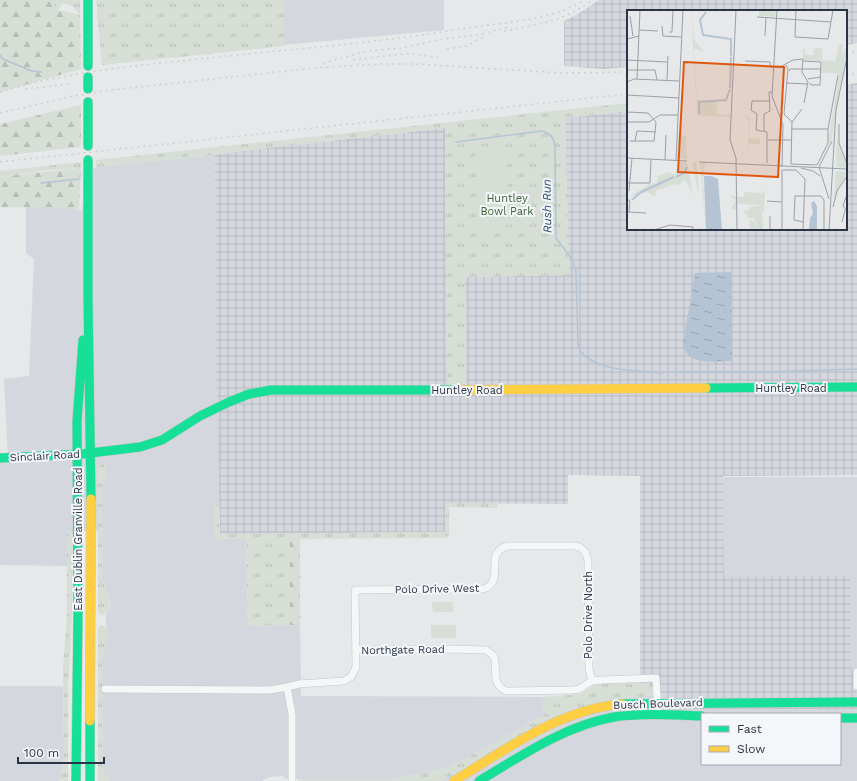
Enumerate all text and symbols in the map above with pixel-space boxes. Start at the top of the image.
inset map [627,10,847,230]
water label: Rush Run [540,179,554,233]
park label: Huntley Bowl Park [480,192,534,218]
street label: Huntley Road [755,382,827,395]
street label: Huntley Road [431,384,503,397]
street label: Sinclair Road [10,448,80,464]
street label: East Dublin Granville Road [72,467,85,611]
street label: Polo Drive North [582,571,595,659]
street label: Polo Drive West [395,582,480,596]
street label: Northgate Road [361,643,445,657]
street label: Busch Boulevard [613,696,703,712]
legend [701,713,841,765]
text: Fast [737,722,762,736]
scale bar [18,739,104,765]
text: Slow [737,742,765,756]
text: 100 m [24,746,59,760]

